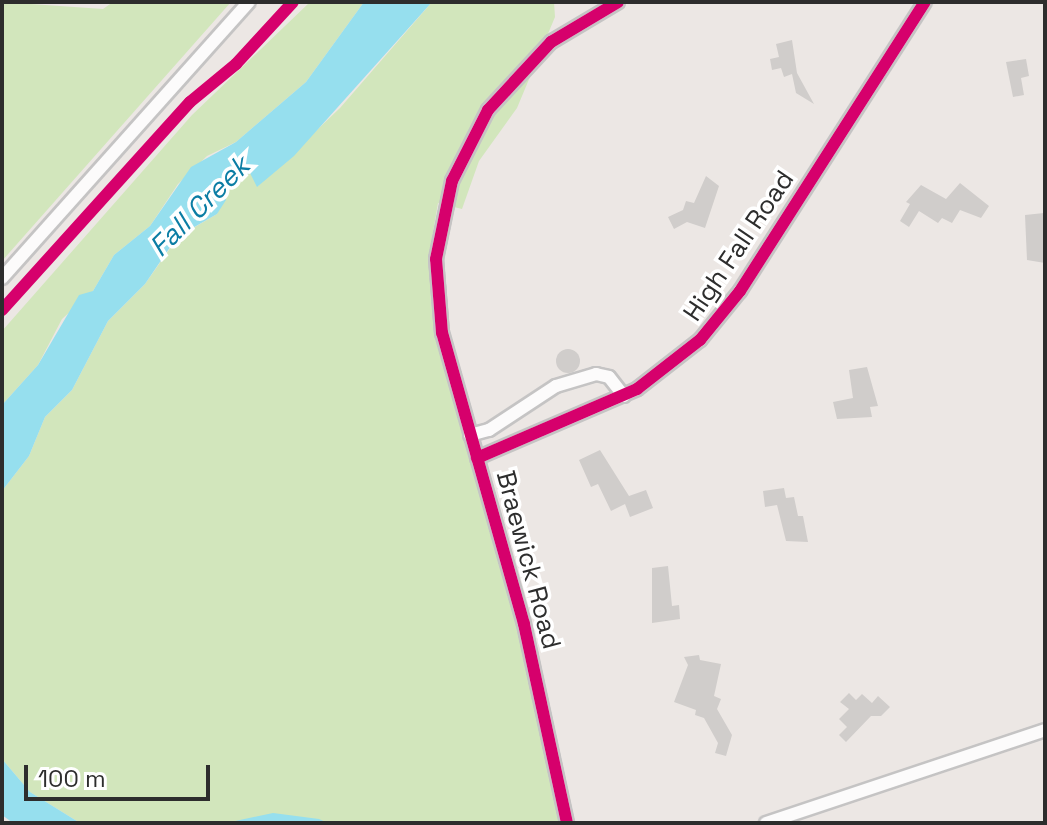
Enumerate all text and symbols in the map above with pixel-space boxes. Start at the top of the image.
water label: Fall Creek [142,149,256,263]
street label: High Fall Road [677,165,801,327]
street label: Braewick Road [489,467,567,653]
scale bar [28,749,214,799]
text: 100 m [38,763,106,794]

